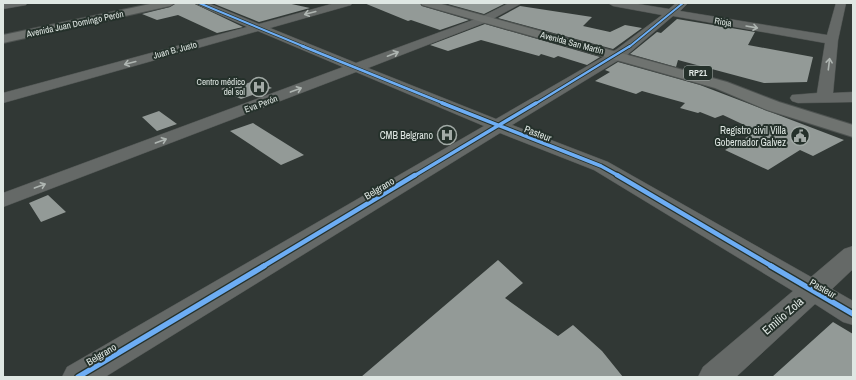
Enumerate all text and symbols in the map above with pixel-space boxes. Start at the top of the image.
street label: Avenida Juan Domingo Perón [24,8,125,40]
one-way arrow [303,10,316,17]
street label: Rioja [713,15,733,29]
one-way arrow [745,23,758,31]
street label: Avenida San Martín [538,29,605,57]
street label: Juan B. Justo [152,38,198,62]
one-way arrow [386,50,398,58]
one-way arrow [826,58,833,71]
one-way arrow [124,60,137,67]
road number: RP21 [684,66,712,80]
place label: Centro médico del sol [197,76,245,98]
hospital icon: Centro médico del sol [248,76,270,98]
one-way arrow [290,86,302,94]
street label: Eva Perón [243,92,279,116]
street label: Pasteur [522,122,554,145]
hospital icon: CMB Belgrano [436,124,458,146]
place label: Registro civil Villa Gobernador Galvez [714,124,786,149]
public building icon: Registro civil Villa Gobernador Galvez [789,125,811,147]
place label: CMB Belgrano [380,129,433,142]
one-way arrow [155,136,167,144]
street label: Belgrano [362,174,397,202]
one-way arrow [33,182,45,190]
street label: Pasteur [807,276,838,301]
street label: Emilio Zola [759,293,807,338]
street label: Belgrano [84,340,119,368]

